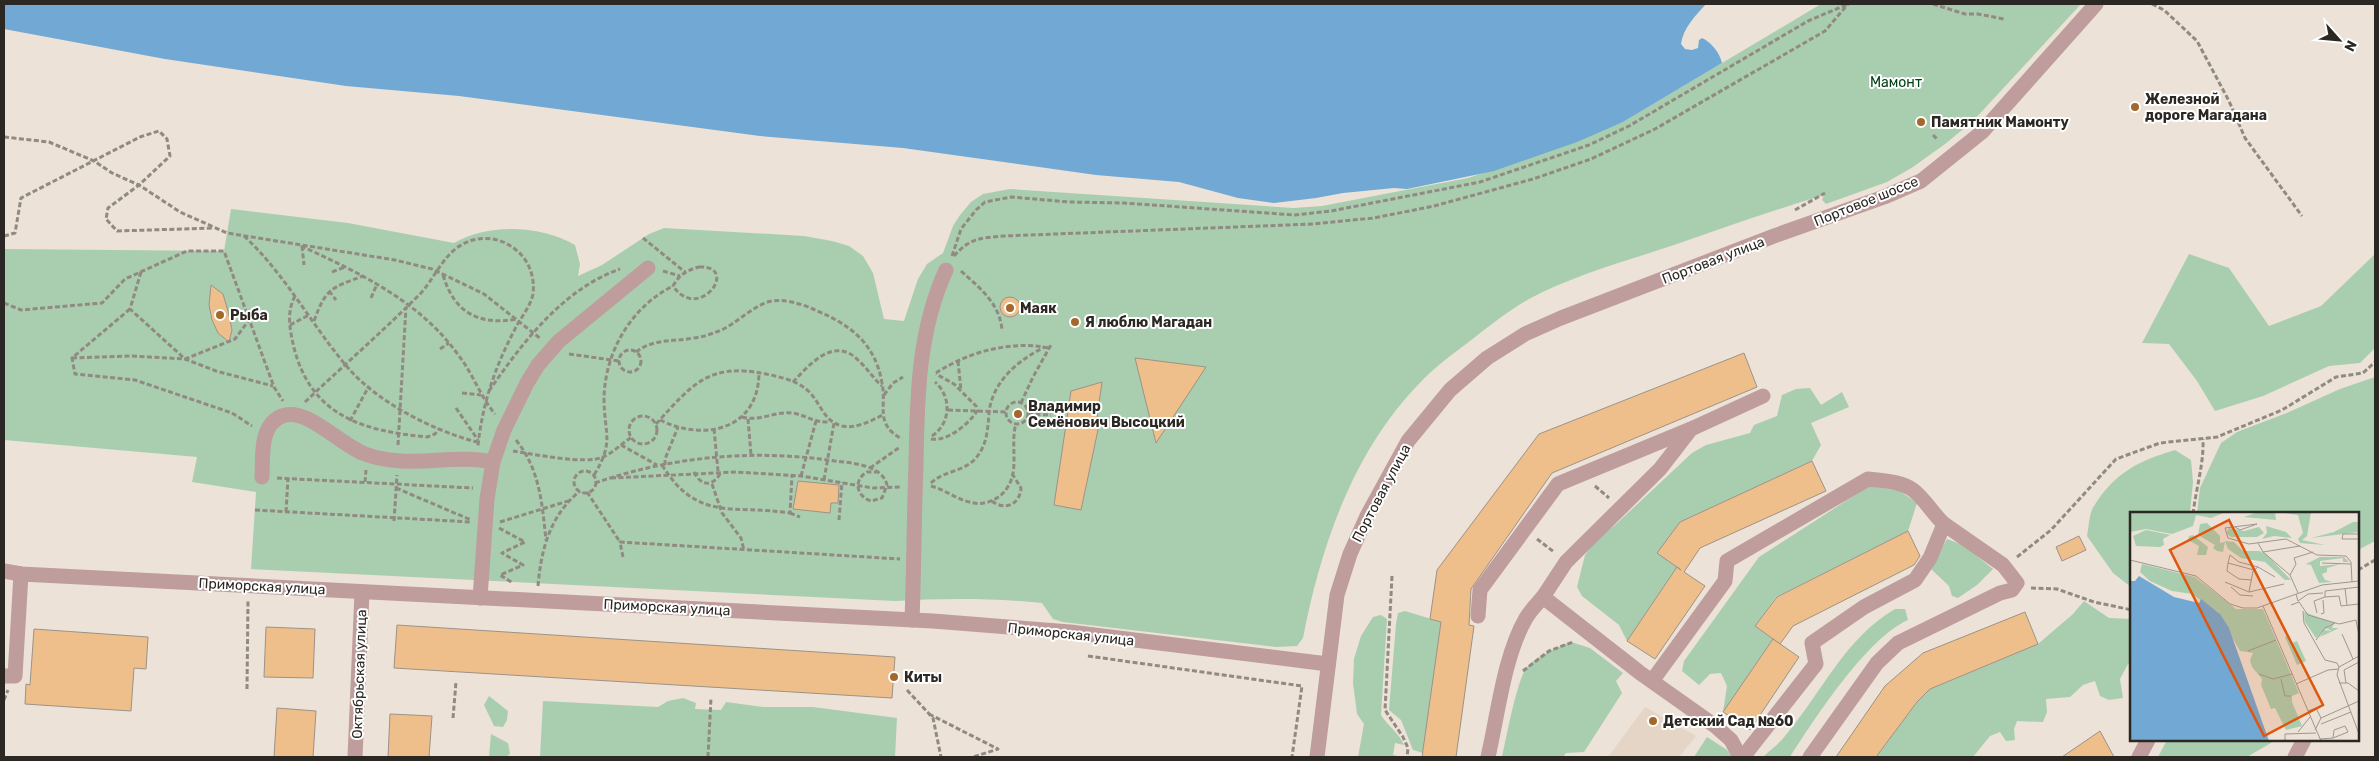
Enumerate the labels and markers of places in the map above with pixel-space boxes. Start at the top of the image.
place label: Железной дороге Магадана [2145,91,2267,124]
marker: Железной дороге Магадана [2129,101,2141,113]
place label: Памятник Мамонту [1931,114,2069,131]
marker: Памятник Мамонту [1915,116,1927,128]
place label: Маяк [1020,300,1057,317]
marker: Маяк [1004,302,1016,314]
place label: Рыба [230,307,268,324]
marker: Рыба [214,309,226,321]
place label: Я люблю Магадан [1085,314,1212,331]
marker: Я люблю Магадан [1069,316,1081,328]
place label: Владимир Семёнович Высоцкий [1028,398,1185,431]
marker: Владимир Семёнович Высоцкий [1012,408,1024,420]
place label: Киты [904,669,942,686]
marker: Киты [888,671,900,683]
place label: Детский Сад №60 [1663,713,1794,730]
marker: Детский Сад №60 [1647,715,1659,727]

